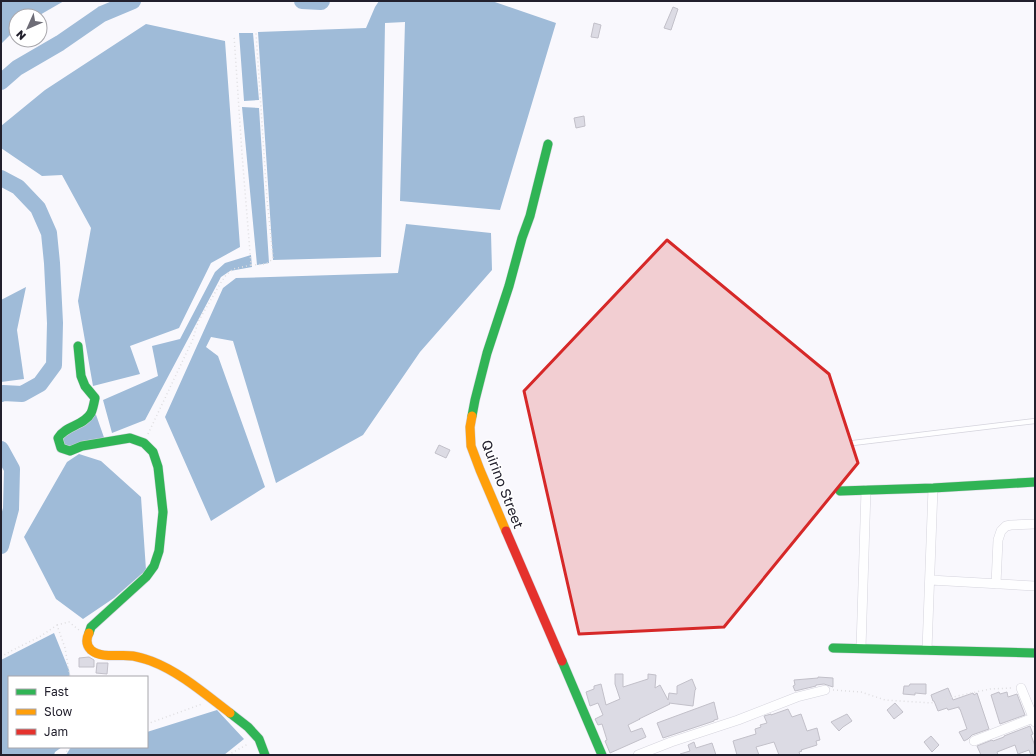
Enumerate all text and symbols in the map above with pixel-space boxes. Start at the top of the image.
north arrow [8,8,48,48]
text: N [13,28,28,43]
street label: Quirino Street [478,437,528,531]
legend [8,676,148,748]
text: Fast [44,684,69,699]
text: Slow [44,704,72,719]
text: Jam [44,724,68,739]

